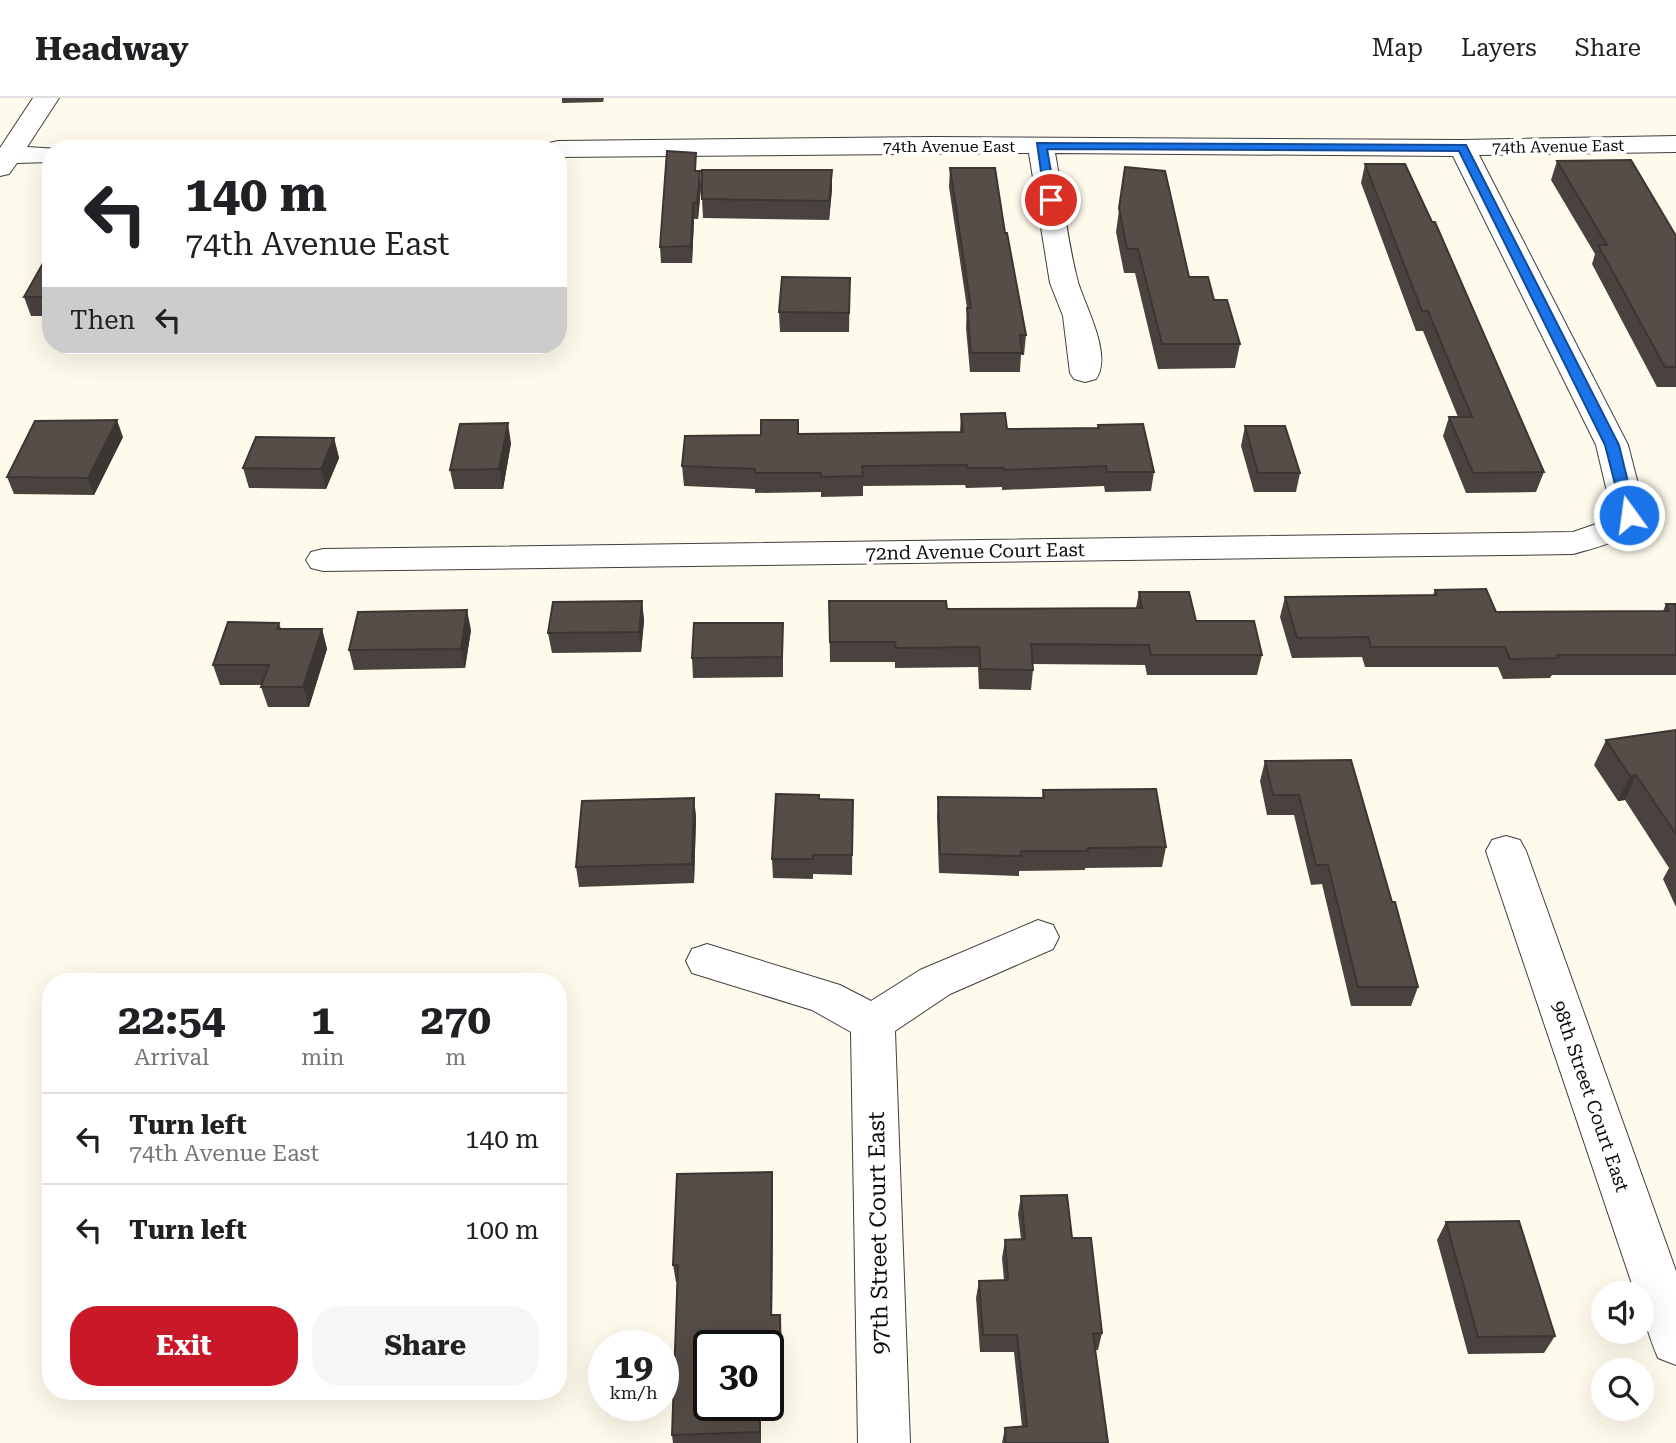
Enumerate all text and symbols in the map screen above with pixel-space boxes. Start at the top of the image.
text: Headway [35,29,189,68]
text: Map [1372,34,1423,62]
text: Layers [1461,34,1537,62]
text: Share [1575,34,1641,62]
street label: 74th Avenue East [1492,136,1624,157]
street label: 74th Avenue East [883,137,1015,156]
text: 140 m [185,166,327,223]
icon: left [70,168,161,259]
pin [1021,170,1081,230]
icon: arrive [1032,181,1070,219]
text: 74th Avenue East [185,225,450,263]
icon: left [149,301,187,339]
text: Then [70,305,135,335]
position arrow [1592,478,1666,552]
street label: 72nd Avenue Court East [865,538,1085,565]
text: 22:54 [118,995,225,1044]
text: 1 [311,995,335,1044]
text: 270 [420,995,491,1044]
street label: 98th Street Court East [1547,998,1634,1195]
text: Arrival [134,1044,209,1071]
text: min [301,1044,344,1071]
text: m [445,1044,466,1071]
text: Turn left [129,1110,247,1140]
street label: 97th Street Court East [863,1111,894,1355]
icon: left [70,1120,108,1158]
text: 140 m [465,1124,539,1154]
text: 74th Avenue East [129,1140,319,1167]
icon: left [70,1211,108,1249]
text: Turn left [129,1215,247,1245]
text: 100 m [465,1215,539,1245]
map controls [1591,1281,1654,1421]
button: sound [1591,1281,1654,1344]
button: Exit [70,1306,298,1386]
button: Share [312,1306,539,1386]
speed limit sign: 30 [693,1330,784,1421]
text: 19 [614,1346,653,1387]
button: search [1591,1358,1654,1421]
text: km/h [609,1382,658,1403]

